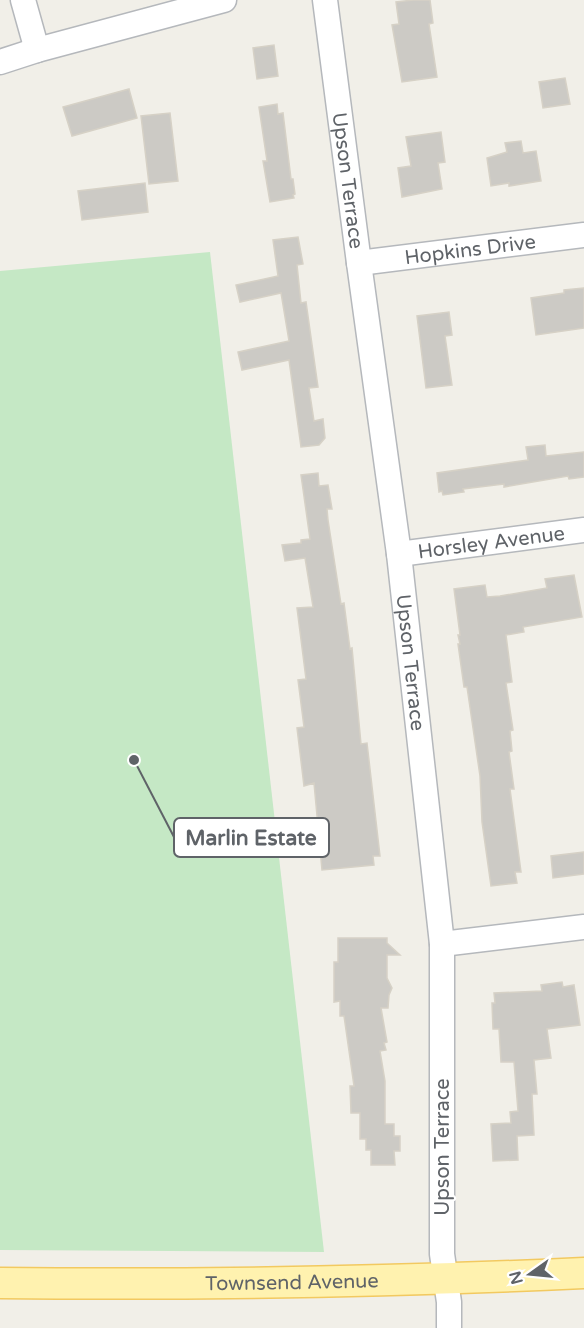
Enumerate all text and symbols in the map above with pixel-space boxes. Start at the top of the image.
street label: Upson Terrace [327,111,368,250]
street label: Hopkins Drive [403,230,537,270]
street label: Horsley Avenue [416,522,566,564]
street label: Upson Terrace [391,593,429,732]
callout: Marlin Estate [174,818,329,857]
text: Marlin Estate [185,826,317,851]
street label: Upson Terrace [431,1078,455,1216]
north arrow [500,1244,560,1304]
street label: Townsend Avenue [205,1269,379,1296]
text: N [505,1269,528,1286]

